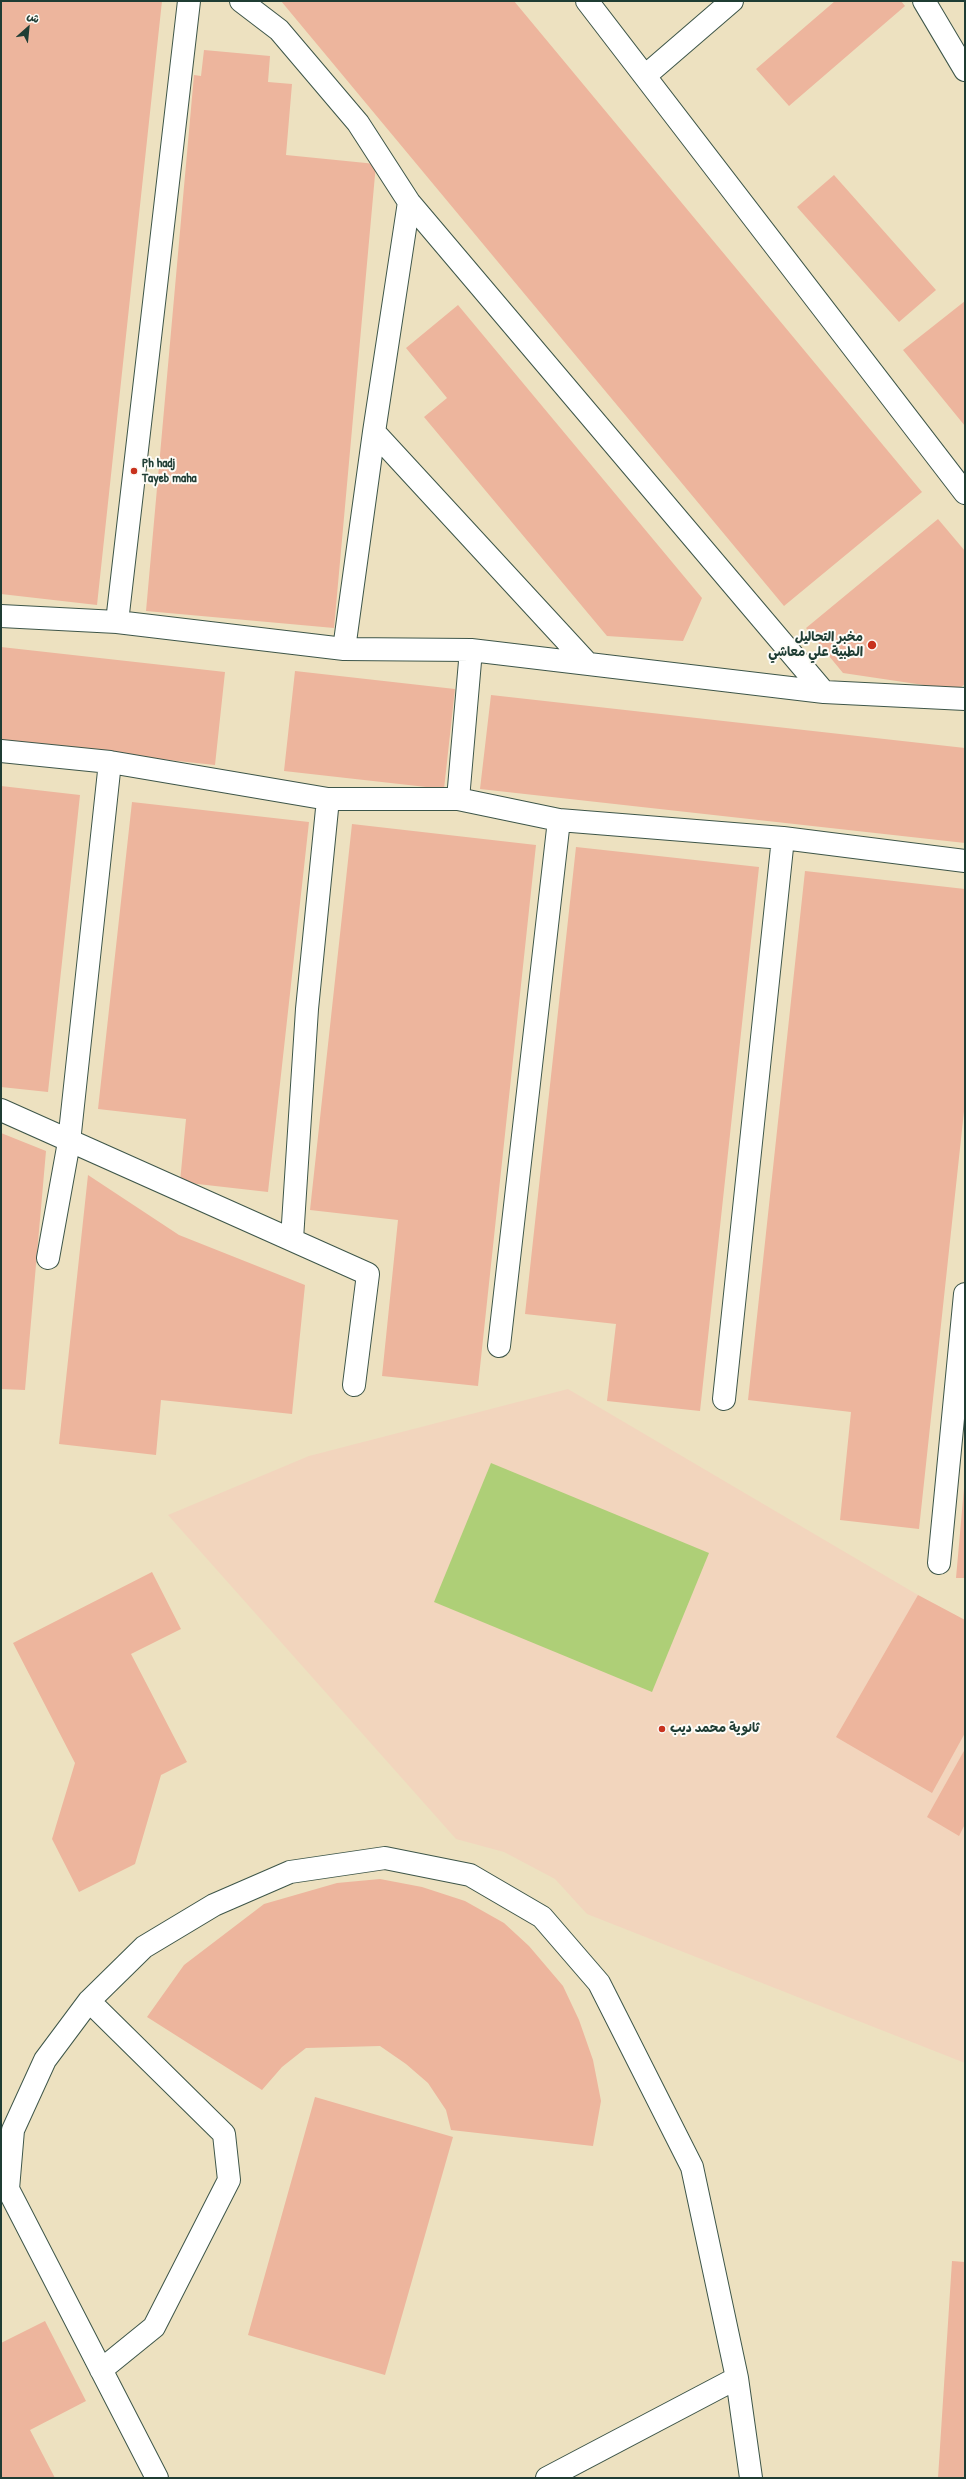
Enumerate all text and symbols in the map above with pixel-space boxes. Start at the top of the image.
north arrow [8,8,48,48]
text: ش [25,8,42,26]
place label: Ph hadj Tayeb maha [142,456,197,487]
marker: Ph hadj Tayeb maha [129,466,139,476]
place label: مخبر التحاليل الطبية علي معاشي [768,630,863,661]
marker: مخبر التحاليل الطبية علي معاشي [866,639,878,651]
place label: ثانوية محمد ديب [670,1721,759,1737]
marker: ثانوية محمد ديب [657,1724,667,1734]

